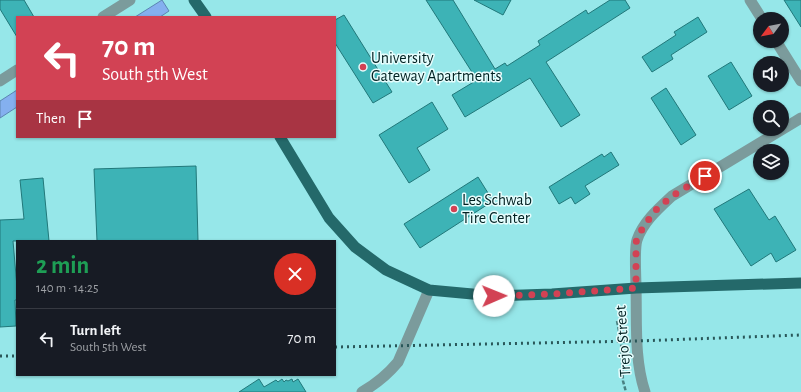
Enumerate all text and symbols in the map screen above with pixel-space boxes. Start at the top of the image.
north arrow [753,12,789,48]
map controls [753,12,789,180]
icon: left [36,32,88,84]
text: 70 m [102,33,156,61]
place label: University Gateway Apartments [371,50,501,85]
button: sound [753,56,789,92]
marker: University Gateway Apartments [358,62,368,72]
text: South 5th West [102,66,208,84]
button: search [753,100,789,136]
icon: arrive [74,108,96,130]
text: Then [36,111,66,126]
button: layers [753,144,789,180]
pin [688,159,722,193]
icon: arrive [694,165,716,187]
place label: Les Schwab Tire Center [462,192,532,226]
marker: Les Schwab Tire Center [449,204,459,214]
button: close [274,253,316,295]
text: 2 min [36,254,89,278]
position arrow [473,275,515,317]
text: 140 m · 14:25 [36,282,98,295]
street label: Trejo Street [613,305,634,377]
text: Turn left [70,323,121,338]
icon: left [36,328,58,350]
text: 70 m [287,331,316,346]
text: South 5th West [70,341,146,354]

